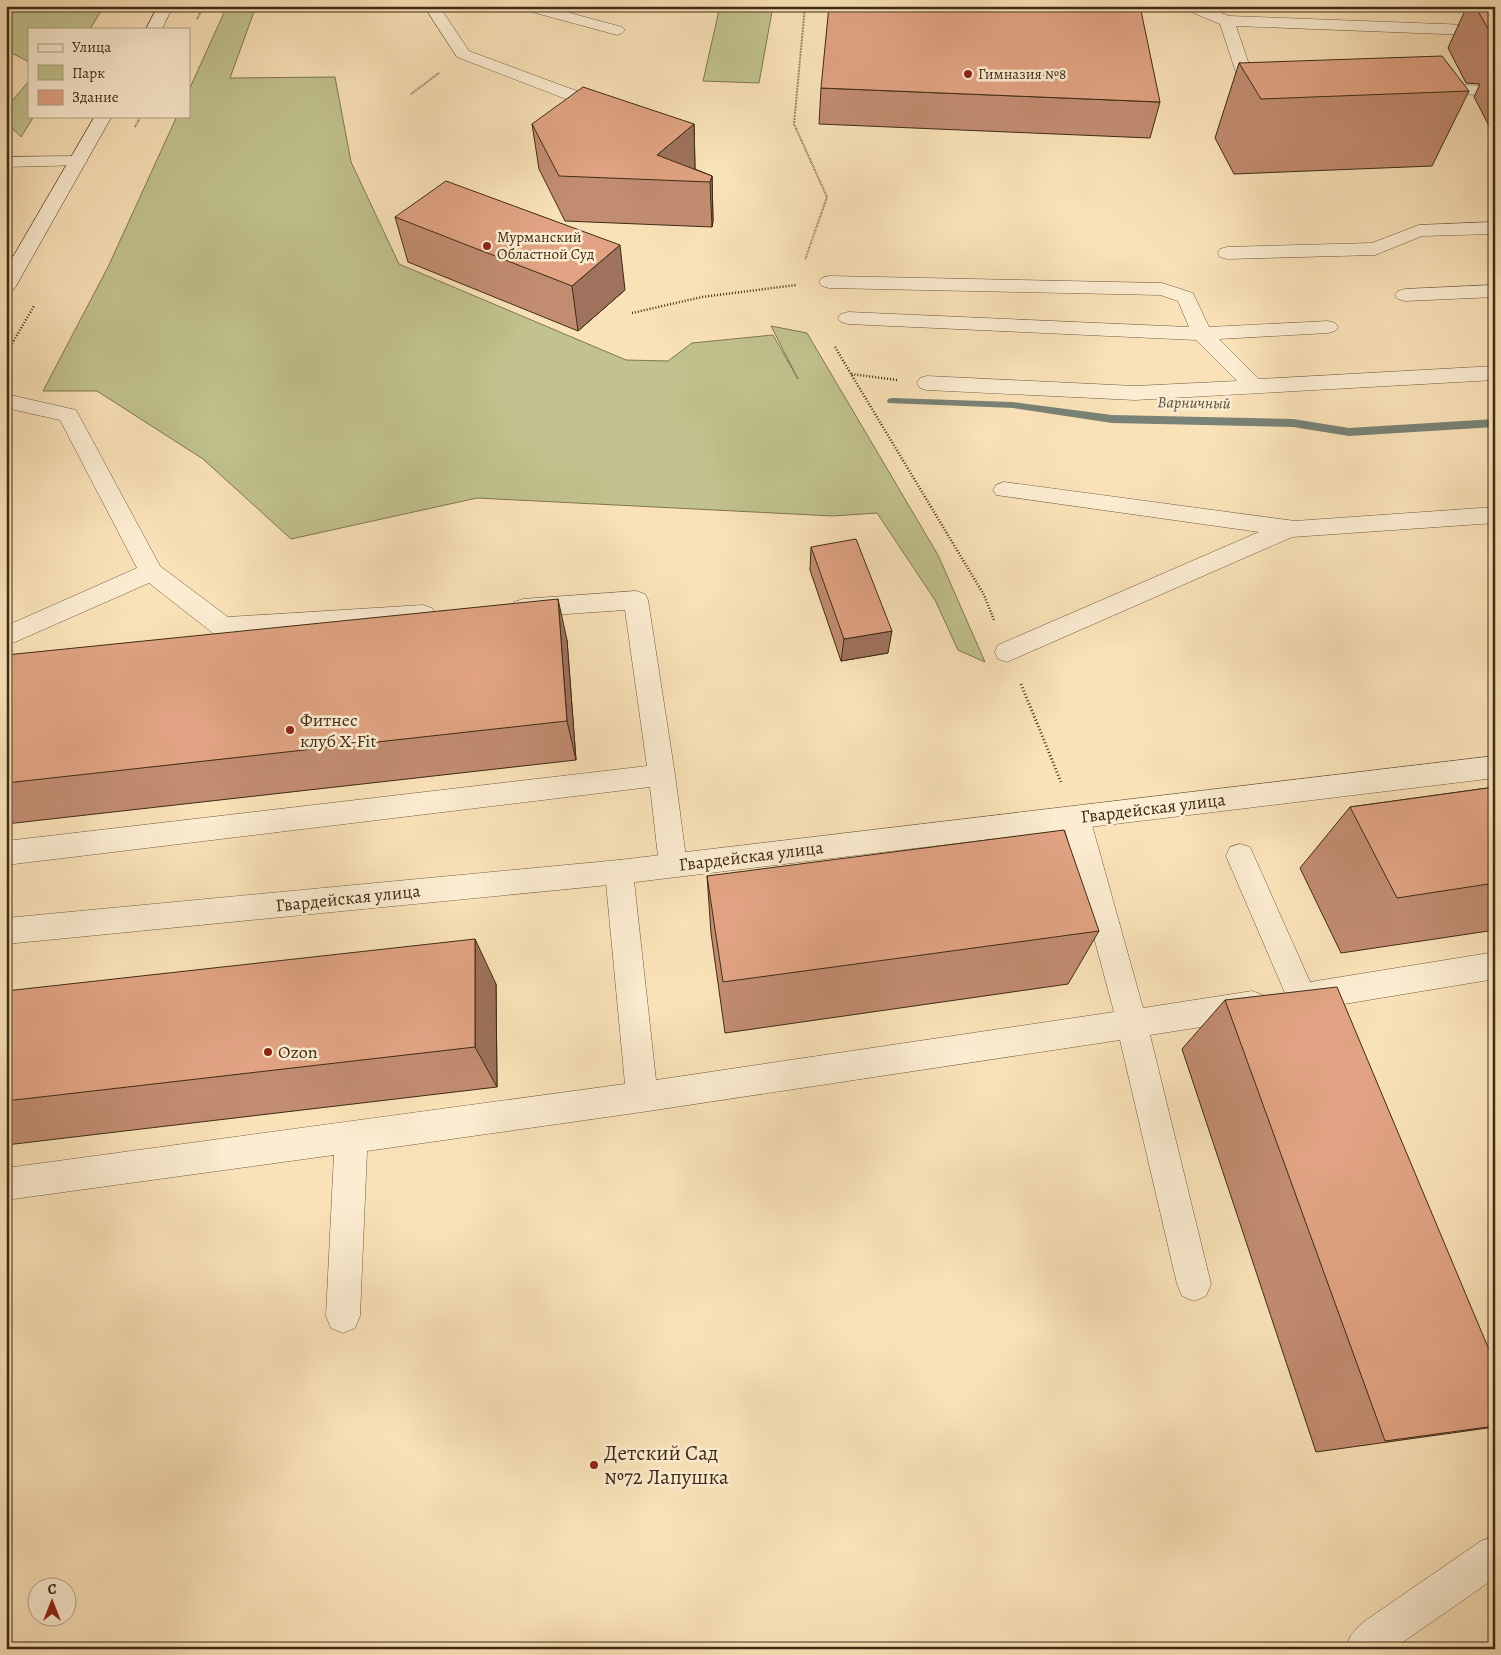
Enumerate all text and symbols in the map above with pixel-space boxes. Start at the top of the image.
legend [28,28,190,118]
text: Улица [72,37,111,57]
text: Парк [72,63,105,83]
place label: Гимназия №8 [978,64,1066,84]
marker: Гимназия №8 [962,68,974,80]
text: Здание [72,87,119,107]
place label: Мурманский Областной Суд [497,227,594,264]
marker: Мурманский Областной Суд [481,240,493,252]
water label: Варничный [1157,391,1231,415]
place label: Фитнес клуб X-Fit [300,708,376,753]
marker: Фитнес клуб X-Fit [284,724,296,736]
street label: Гвардейская улица [1079,787,1227,829]
street label: Гвардейская улица [677,835,825,877]
street label: Гвардейская улица [274,878,422,918]
place label: Ozon [278,1040,318,1064]
marker: Ozon [262,1046,274,1058]
place label: Детский Сад №72 Лапушка [604,1439,729,1491]
marker: Детский Сад №72 Лапушка [588,1459,600,1471]
north arrow [28,1578,78,1628]
text: С [48,1580,57,1599]

